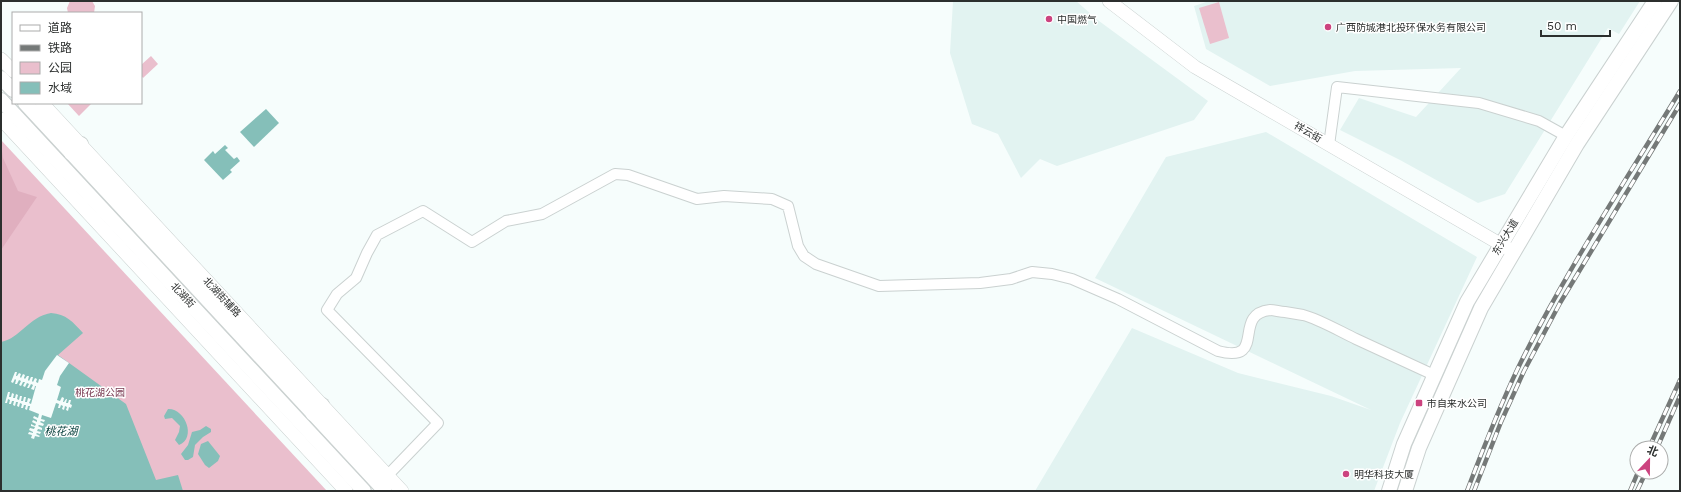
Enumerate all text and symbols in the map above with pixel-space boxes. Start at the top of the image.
legend [12,12,142,104]
scale bar [1541,12,1610,38]
marker: 中国燃气 [1044,14,1054,24]
place label: 中国燃气 [1057,14,1097,25]
text: 50 m [1547,19,1577,33]
text: 道路 [48,21,72,35]
marker: 广西防城港北投环保水务有限公司 [1323,22,1333,32]
place label: 广西防城港北投环保水务有限公司 [1336,22,1486,33]
text: 铁路 [48,41,72,55]
text: 公园 [48,61,72,75]
text: 水域 [48,81,72,95]
street label: 祥云街 [1292,120,1324,144]
street label: 东兴大道 [1490,217,1520,257]
street label: 北湖街辅路 [201,275,243,319]
street label: 北湖街 [169,280,197,310]
park label: 桃花湖公园 [75,387,125,398]
marker: 巿自来水公司 [1414,398,1424,408]
place label: 巿自来水公司 [1427,398,1487,409]
water label: 桃花湖 [45,425,79,438]
north arrow [1629,440,1669,480]
text: 北 [1645,443,1660,459]
marker: 明华科技大厦 [1341,469,1351,479]
place label: 明华科技大厦 [1354,469,1414,480]

